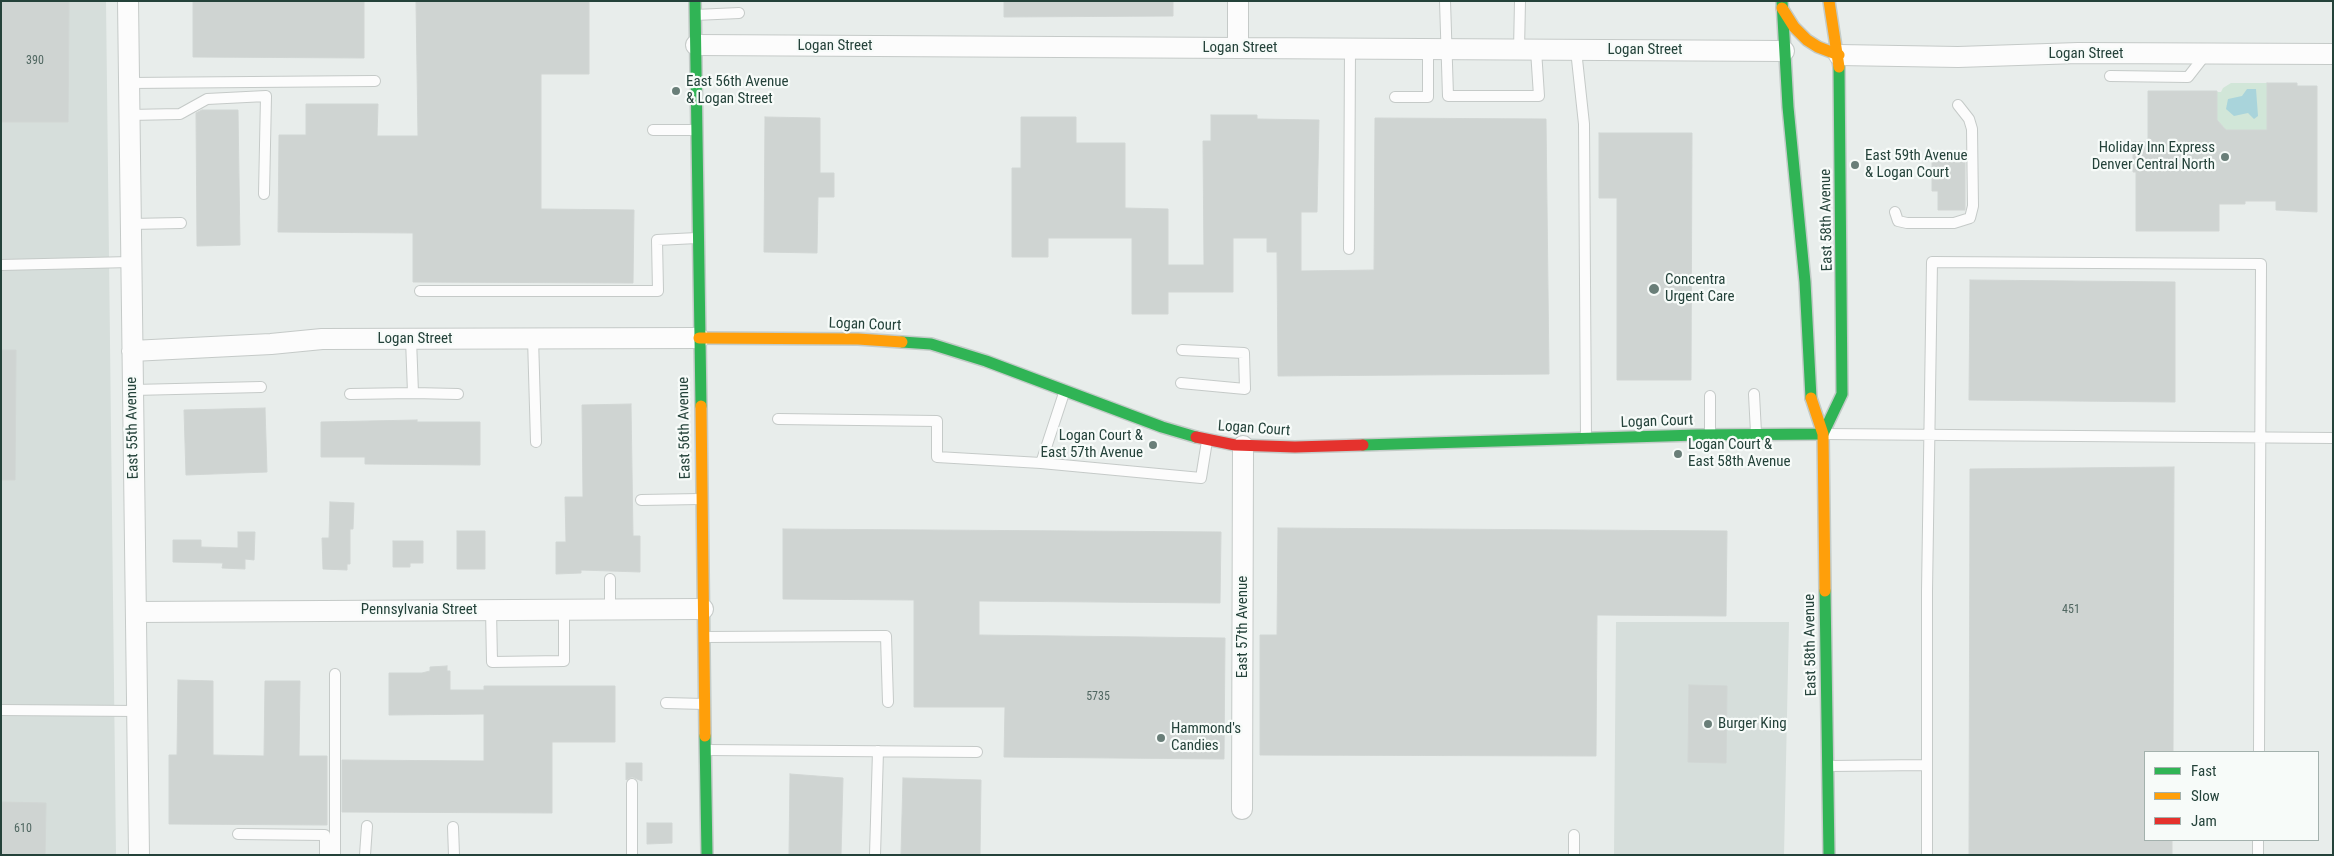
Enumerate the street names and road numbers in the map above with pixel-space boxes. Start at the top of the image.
street label: Logan Street [797,37,873,55]
street label: Logan Street [1202,39,1278,57]
street label: Logan Street [1607,41,1683,59]
street label: Logan Street [2048,45,2124,63]
street label: East 58th Avenue [1817,169,1837,271]
street label: Logan Court [828,315,902,335]
street label: Logan Street [377,330,453,348]
street label: East 55th Avenue [123,377,143,479]
street label: East 56th Avenue [675,377,695,479]
street label: Logan Court [1620,412,1694,432]
street label: Logan Court [1217,417,1291,441]
street label: East 57th Avenue [1234,576,1252,678]
street label: East 58th Avenue [1801,594,1821,696]
street label: Pennsylvania Street [361,601,477,619]

